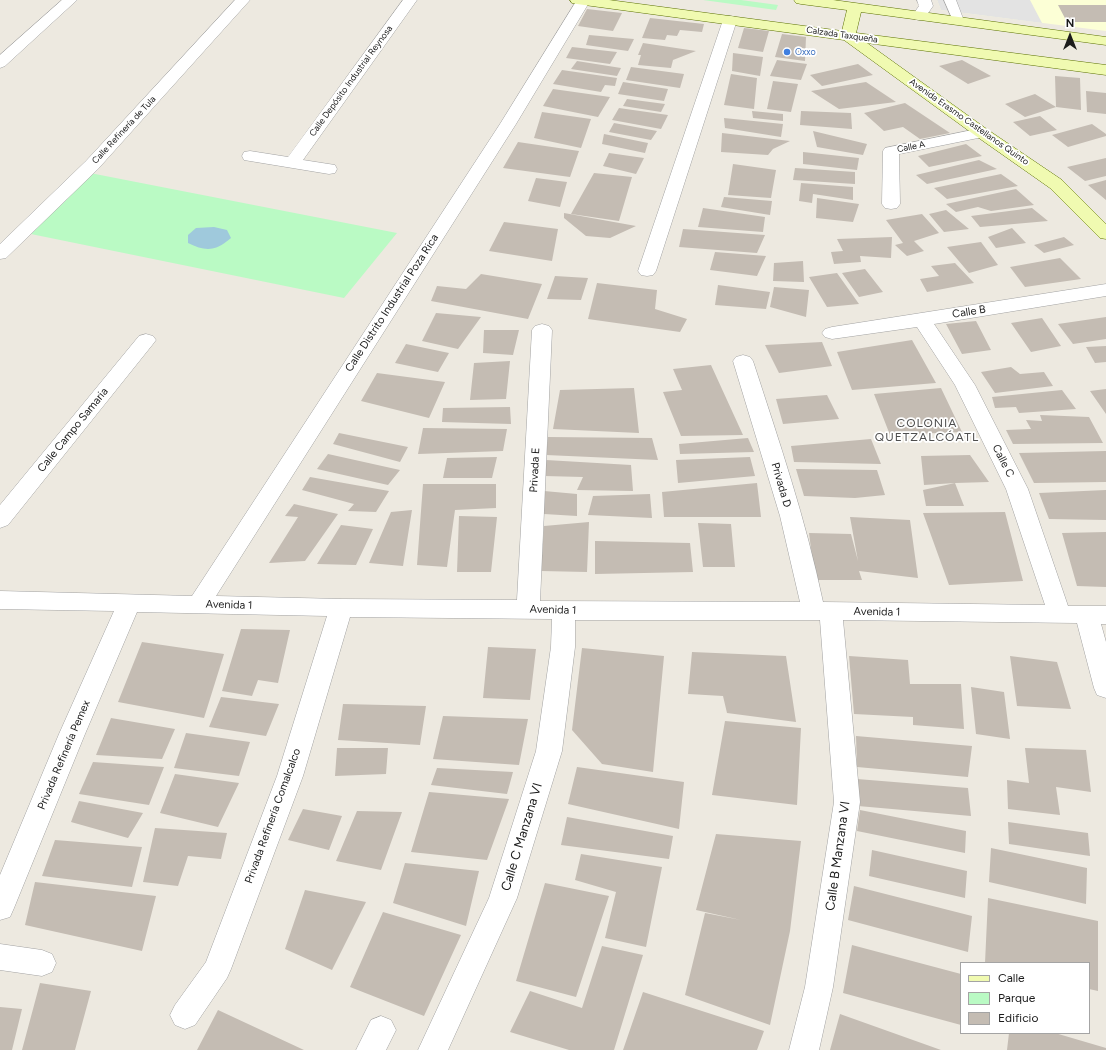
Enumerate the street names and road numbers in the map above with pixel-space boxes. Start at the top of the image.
street label: Calle Depósito Industrial Reynosa [307,23,395,139]
street label: Calzada Taxqueña [806,25,878,45]
street label: Avenida Erasmo Castellanos Quinto [907,76,1031,168]
street label: Calle Refinería de Tula [90,94,158,166]
street label: Calle A [896,139,926,155]
street label: Calle Distrito Industrial Poza Rica [343,232,441,374]
street label: Calle B [951,303,987,321]
street label: Calle Campo Samaria [35,385,111,475]
street label: Calle C [989,442,1017,480]
street label: Privada E [527,447,543,493]
street label: Privada D [768,461,794,509]
street label: Avenida 1 [205,598,253,612]
street label: Avenida 1 [529,603,577,617]
street label: Avenida 1 [853,605,901,619]
street label: Privada Refinería Pemex [35,698,93,812]
street label: Privada Refinería Comalcalco [242,747,304,885]
street label: Calle C Manzana VI [498,781,546,893]
street label: Calle B Manzana VI [823,800,853,912]

